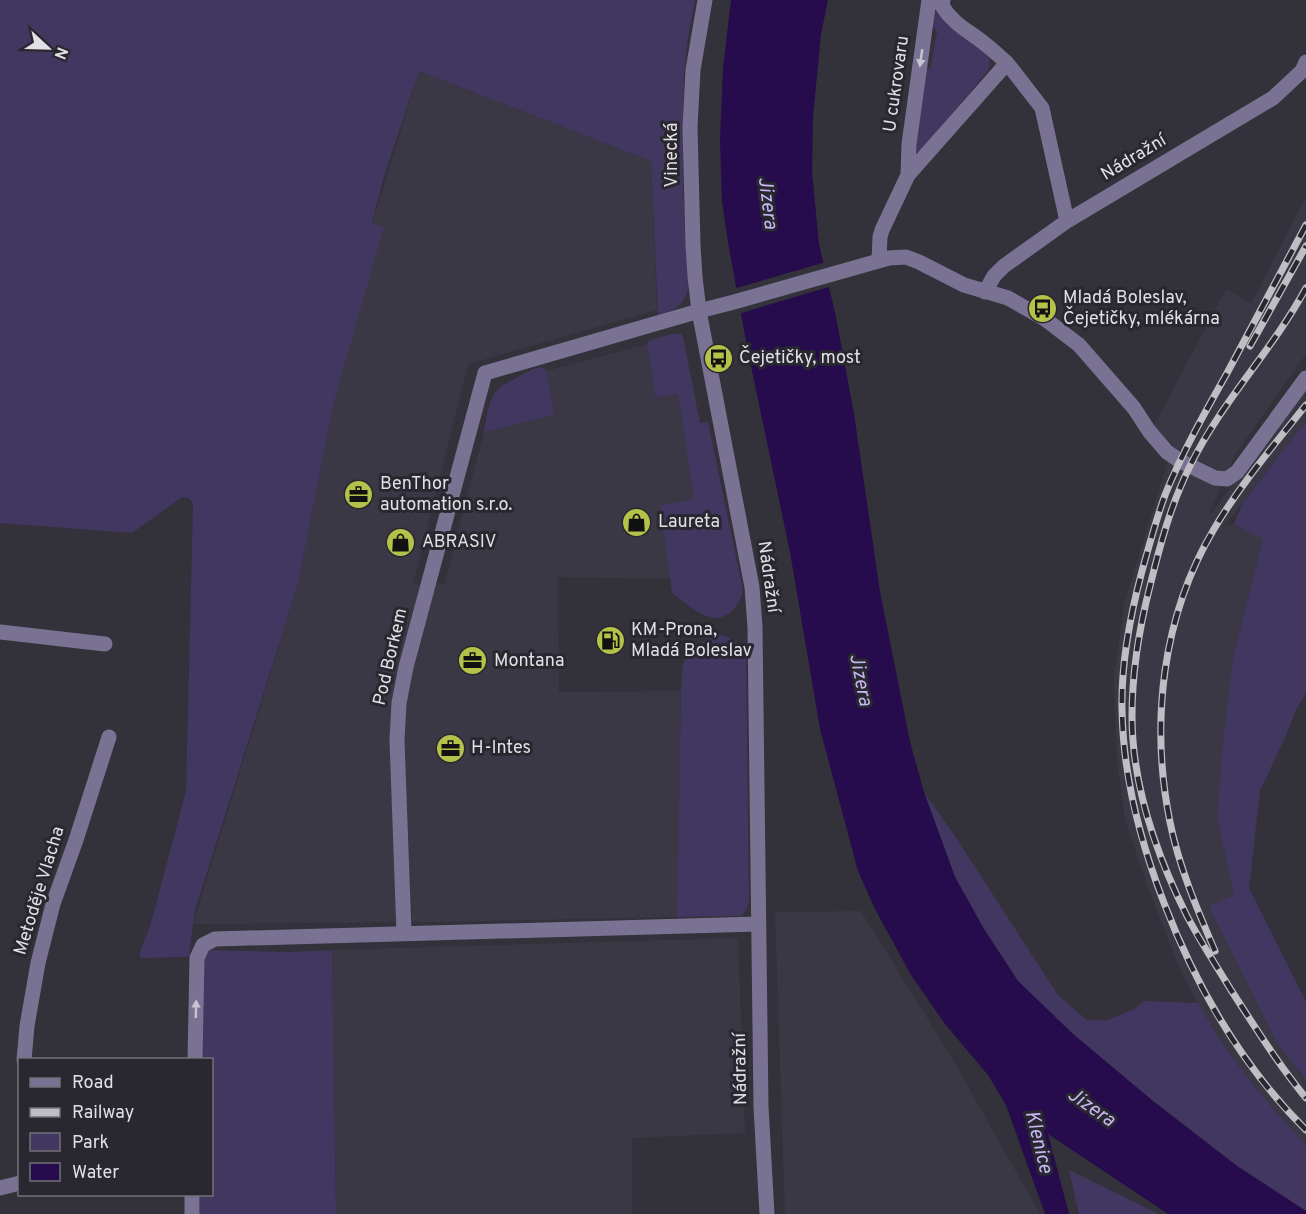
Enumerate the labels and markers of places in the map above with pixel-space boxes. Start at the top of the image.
place label: Mladá Boleslav, Čejetičky, mlékárna [1063,287,1220,331]
bus stop icon: Mladá Boleslav, Čejetičky, mlékárna [1026,292,1058,324]
bus stop icon: Čejetičky, most [702,342,734,374]
place label: Čejetičky, most [739,345,861,370]
place label: BenThor automation s.r.o. [380,473,512,517]
office icon: BenThor automation s.r.o. [343,478,375,510]
shop icon: Laureta [621,506,653,538]
place label: Laureta [658,511,720,534]
shop icon: ABRASIV [385,526,417,558]
place label: ABRASIV [422,531,497,554]
place label: KM-Prona, Mladá Boleslav [631,619,752,663]
fuel station icon: KM-Prona, Mladá Boleslav [594,624,626,656]
office icon: Montana [457,645,489,677]
place label: Montana [494,650,564,673]
office icon: H-Intes [434,732,466,764]
place label: H-Intes [471,737,531,760]

